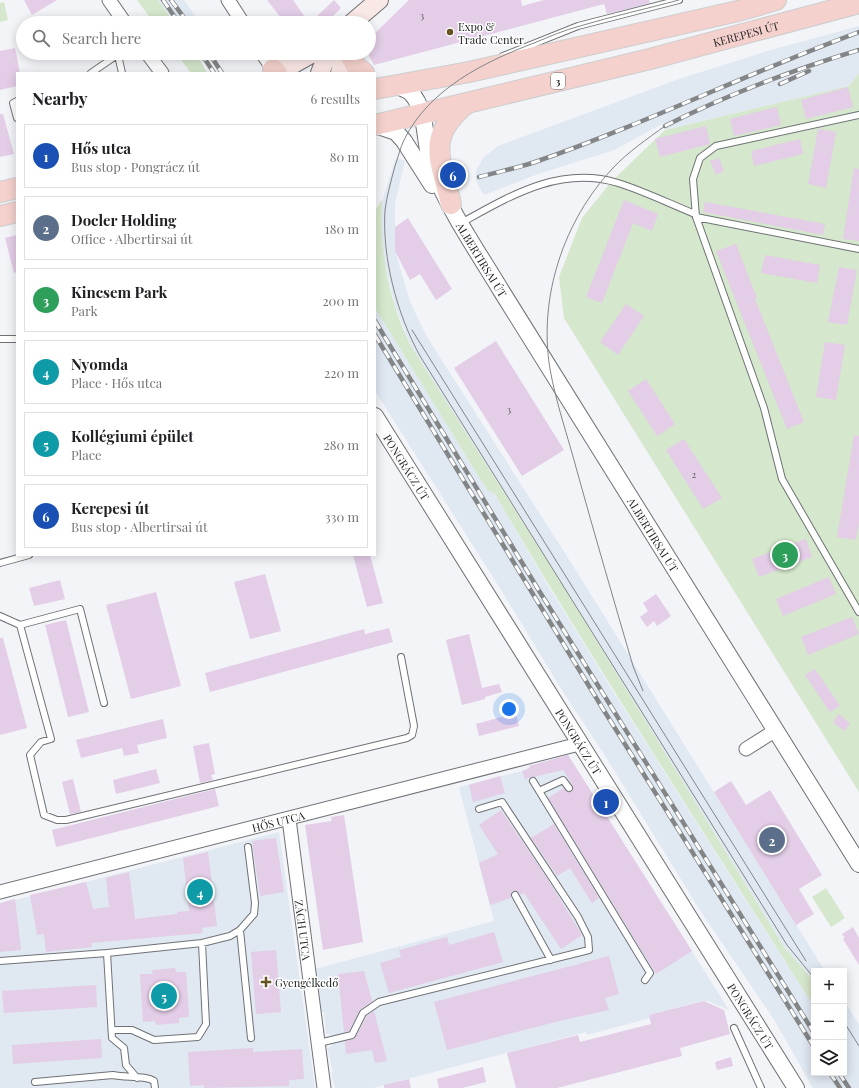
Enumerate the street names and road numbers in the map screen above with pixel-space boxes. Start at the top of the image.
street label: KEREPESI ÚT [711,17,781,49]
road number: 3 [551,73,565,89]
street label: ALBERTIRSAI ÚT [453,219,511,300]
street label: PONGRÁCZ ÚT [381,431,433,503]
street label: ALBERTIRSAI ÚT [624,494,682,575]
street label: PONGRÁCZ ÚT [553,706,605,777]
street label: HŐS UTCA [250,807,306,835]
street label: ZÁCH UTCA [292,899,315,961]
street label: PONGRÁCZ ÚT [725,980,777,1052]

